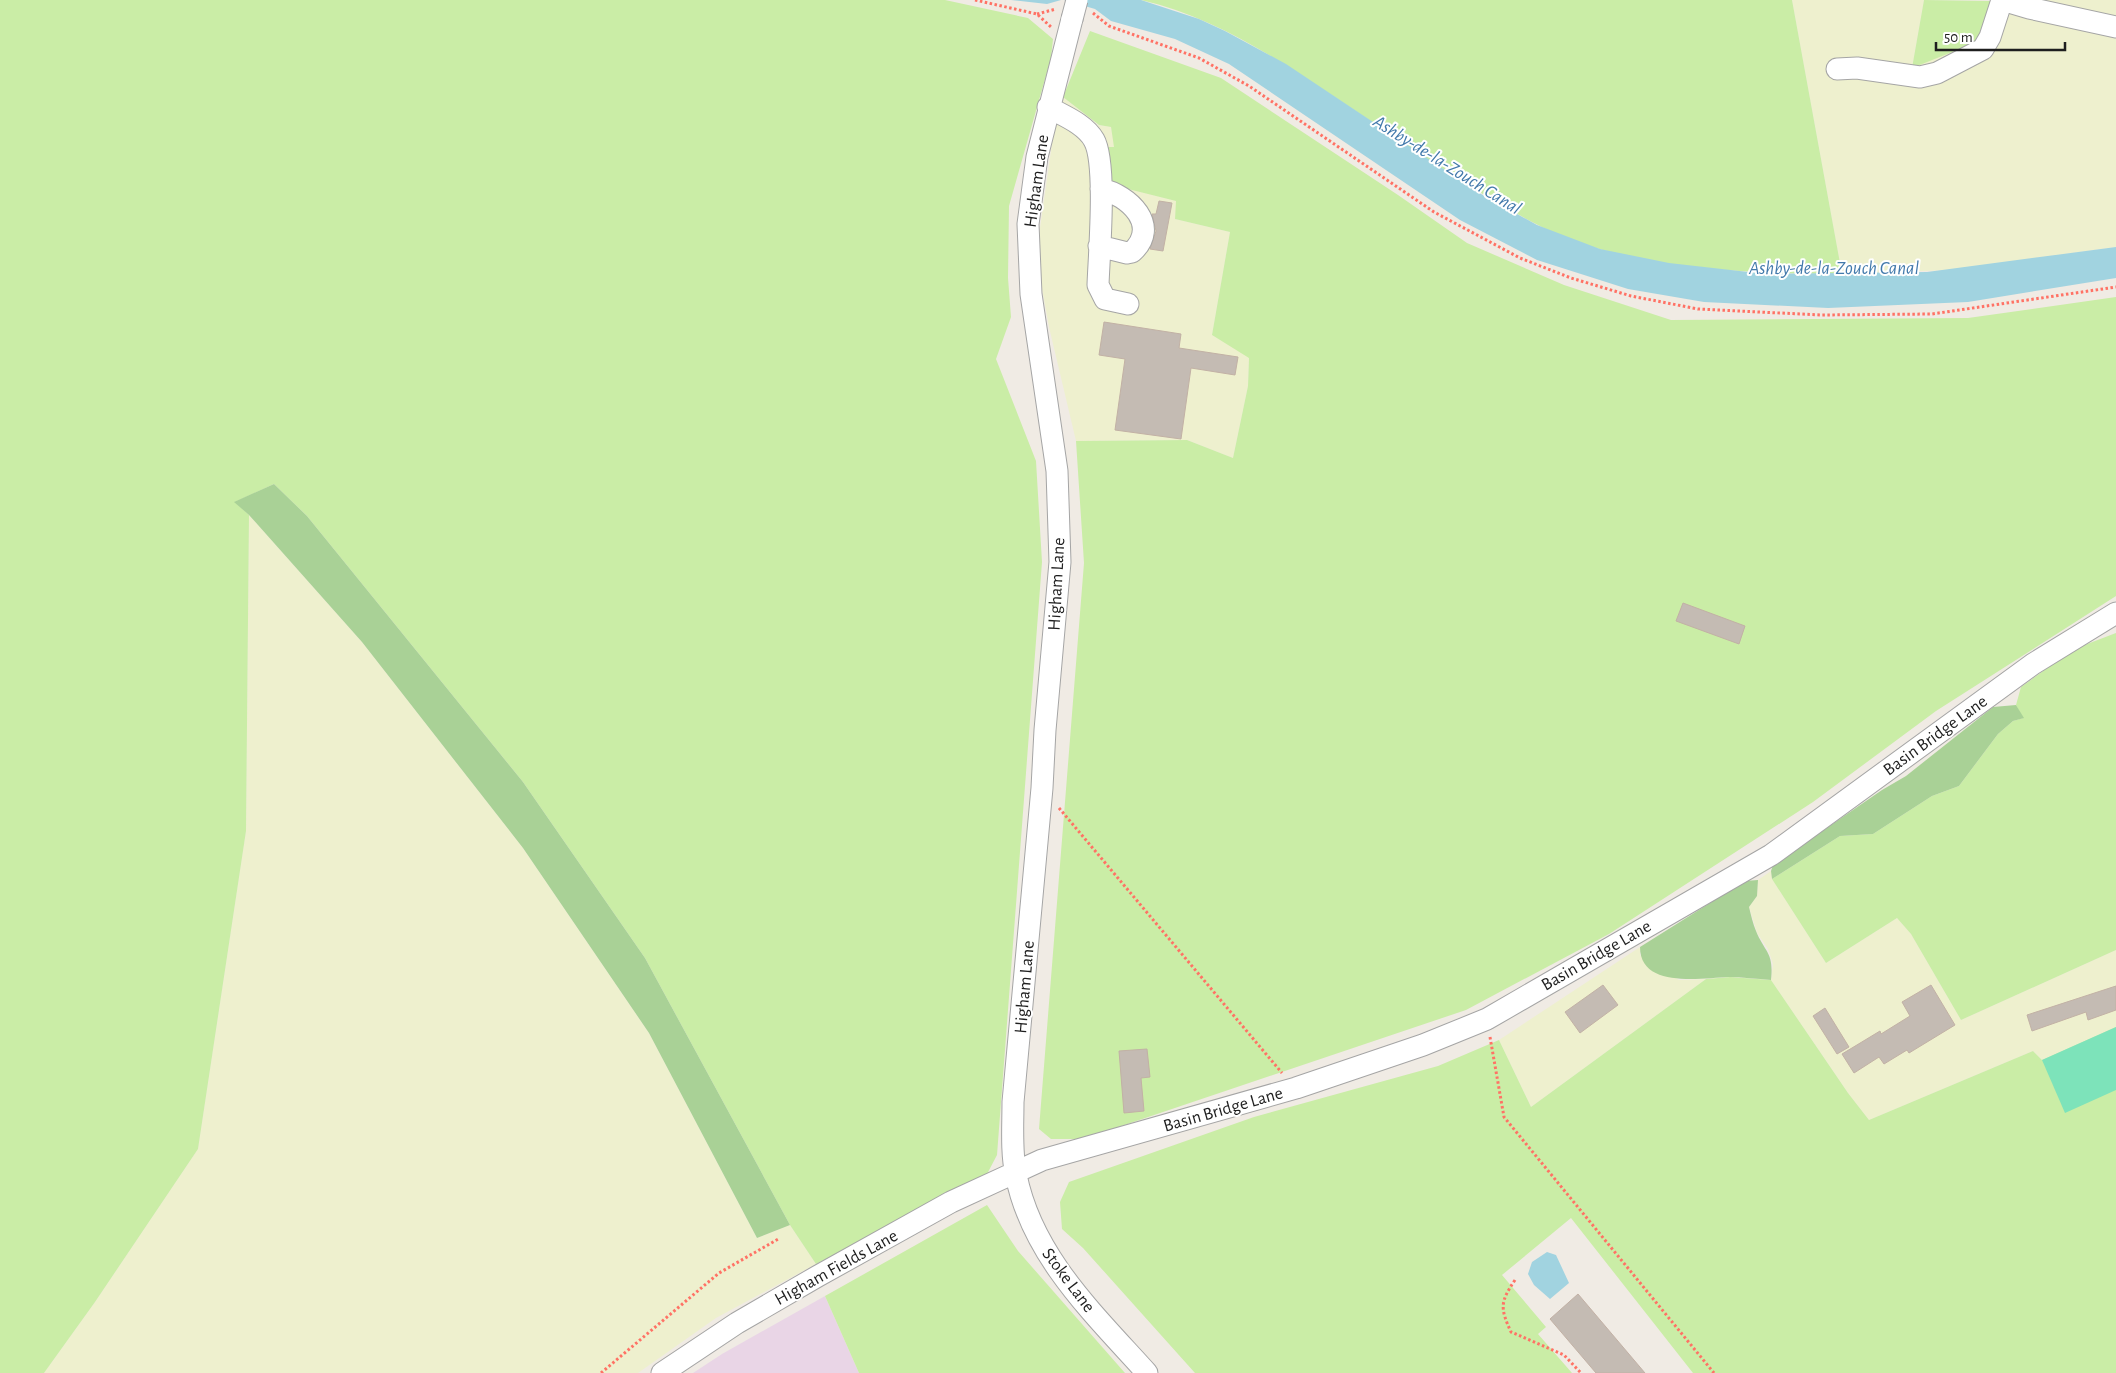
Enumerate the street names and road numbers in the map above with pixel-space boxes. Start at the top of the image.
street label: Higham Lane [1022,134,1052,229]
street label: Higham Lane [1046,537,1068,631]
street label: Basin Bridge Lane [1880,692,1991,779]
street label: Basin Bridge Lane [1539,917,1654,995]
street label: Higham Lane [1012,940,1038,1034]
street label: Basin Bridge Lane [1161,1084,1285,1136]
street label: Higham Fields Lane [772,1227,901,1309]
street label: Stoke Lane [1038,1245,1098,1316]

